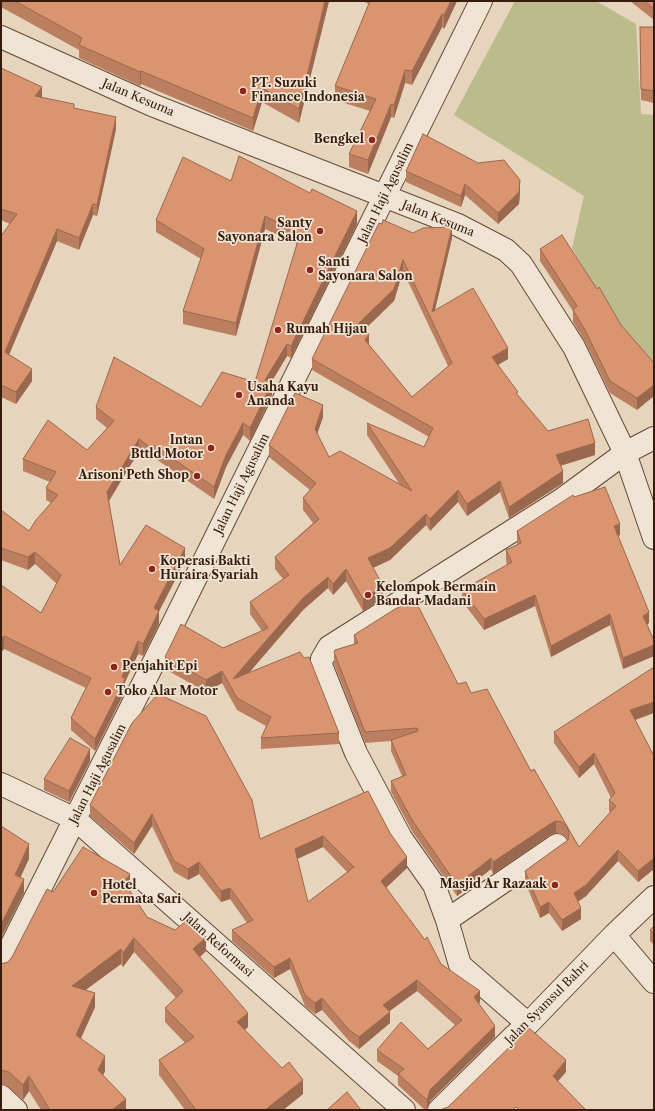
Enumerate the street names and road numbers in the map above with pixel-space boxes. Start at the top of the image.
street label: Jalan Kesuma [100,76,176,120]
street label: Jalan Haji Agusalim [355,140,417,246]
street label: Jalan Kesuma [400,198,476,240]
street label: Jalan Haji Agusalim [211,431,273,537]
street label: Jalan Haji Agusalim [67,722,129,826]
street label: Jalan Reformasi [180,910,256,980]
street label: Jalan Syamsul Bahri [502,958,592,1048]

